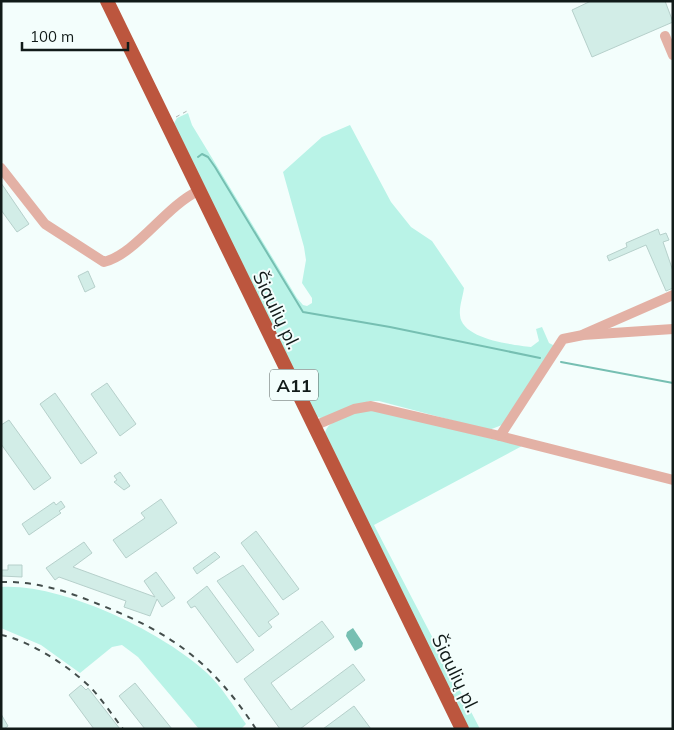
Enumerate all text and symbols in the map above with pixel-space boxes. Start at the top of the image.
scale bar [22,20,129,52]
text: 100 m [30,27,74,46]
street label: Šiaulių pl. [248,267,306,353]
road number: A11 [270,370,318,400]
street label: Šiaulių pl. [427,630,485,716]

